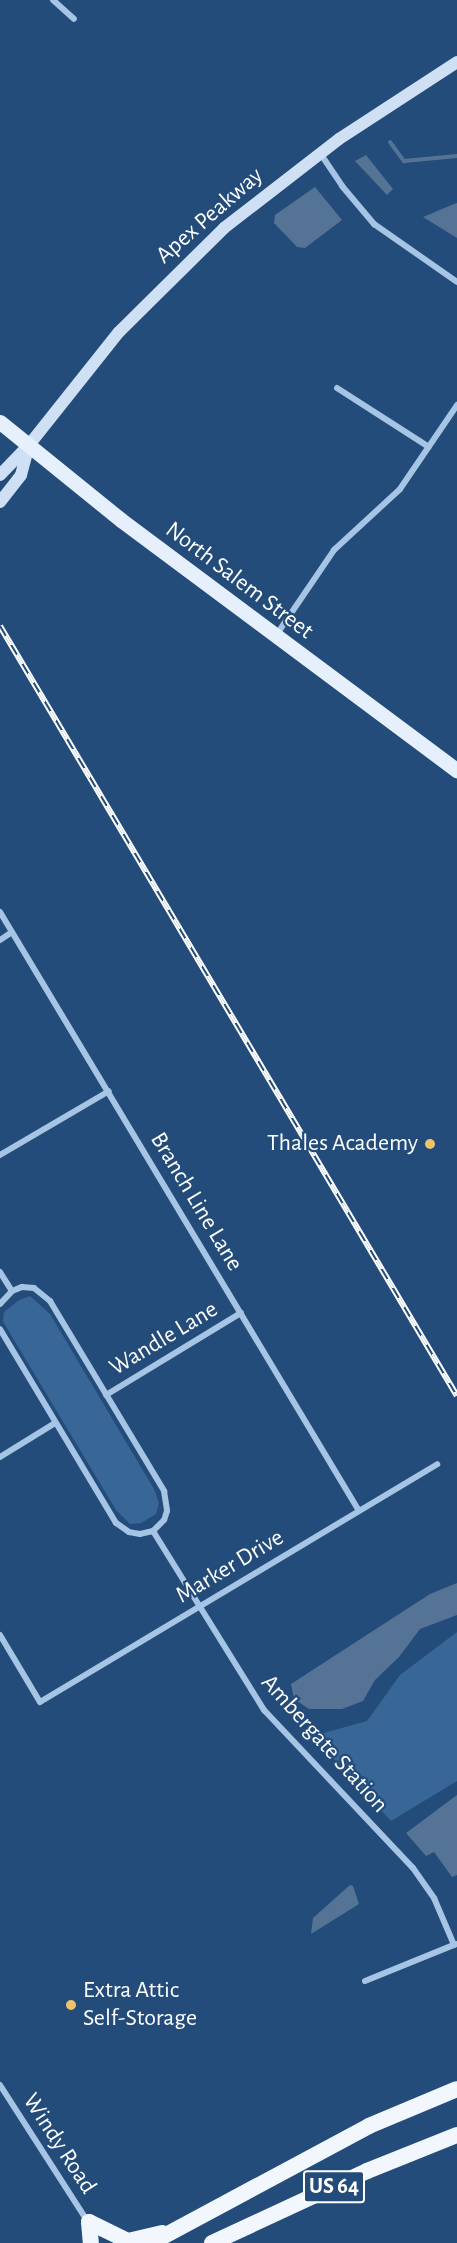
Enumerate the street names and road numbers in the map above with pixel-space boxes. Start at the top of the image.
street label: Apex Peakway [151,162,269,270]
street label: North Salem Street [159,516,319,646]
street label: Branch Line Lane [143,1127,249,1277]
street label: Wandle Lane [105,1295,223,1383]
street label: Marker Drive [171,1524,289,1610]
street label: Ambergate Station [254,1669,394,1819]
street label: Windy Road [16,2088,102,2200]
road number: US 64 [302,2168,366,2206]

